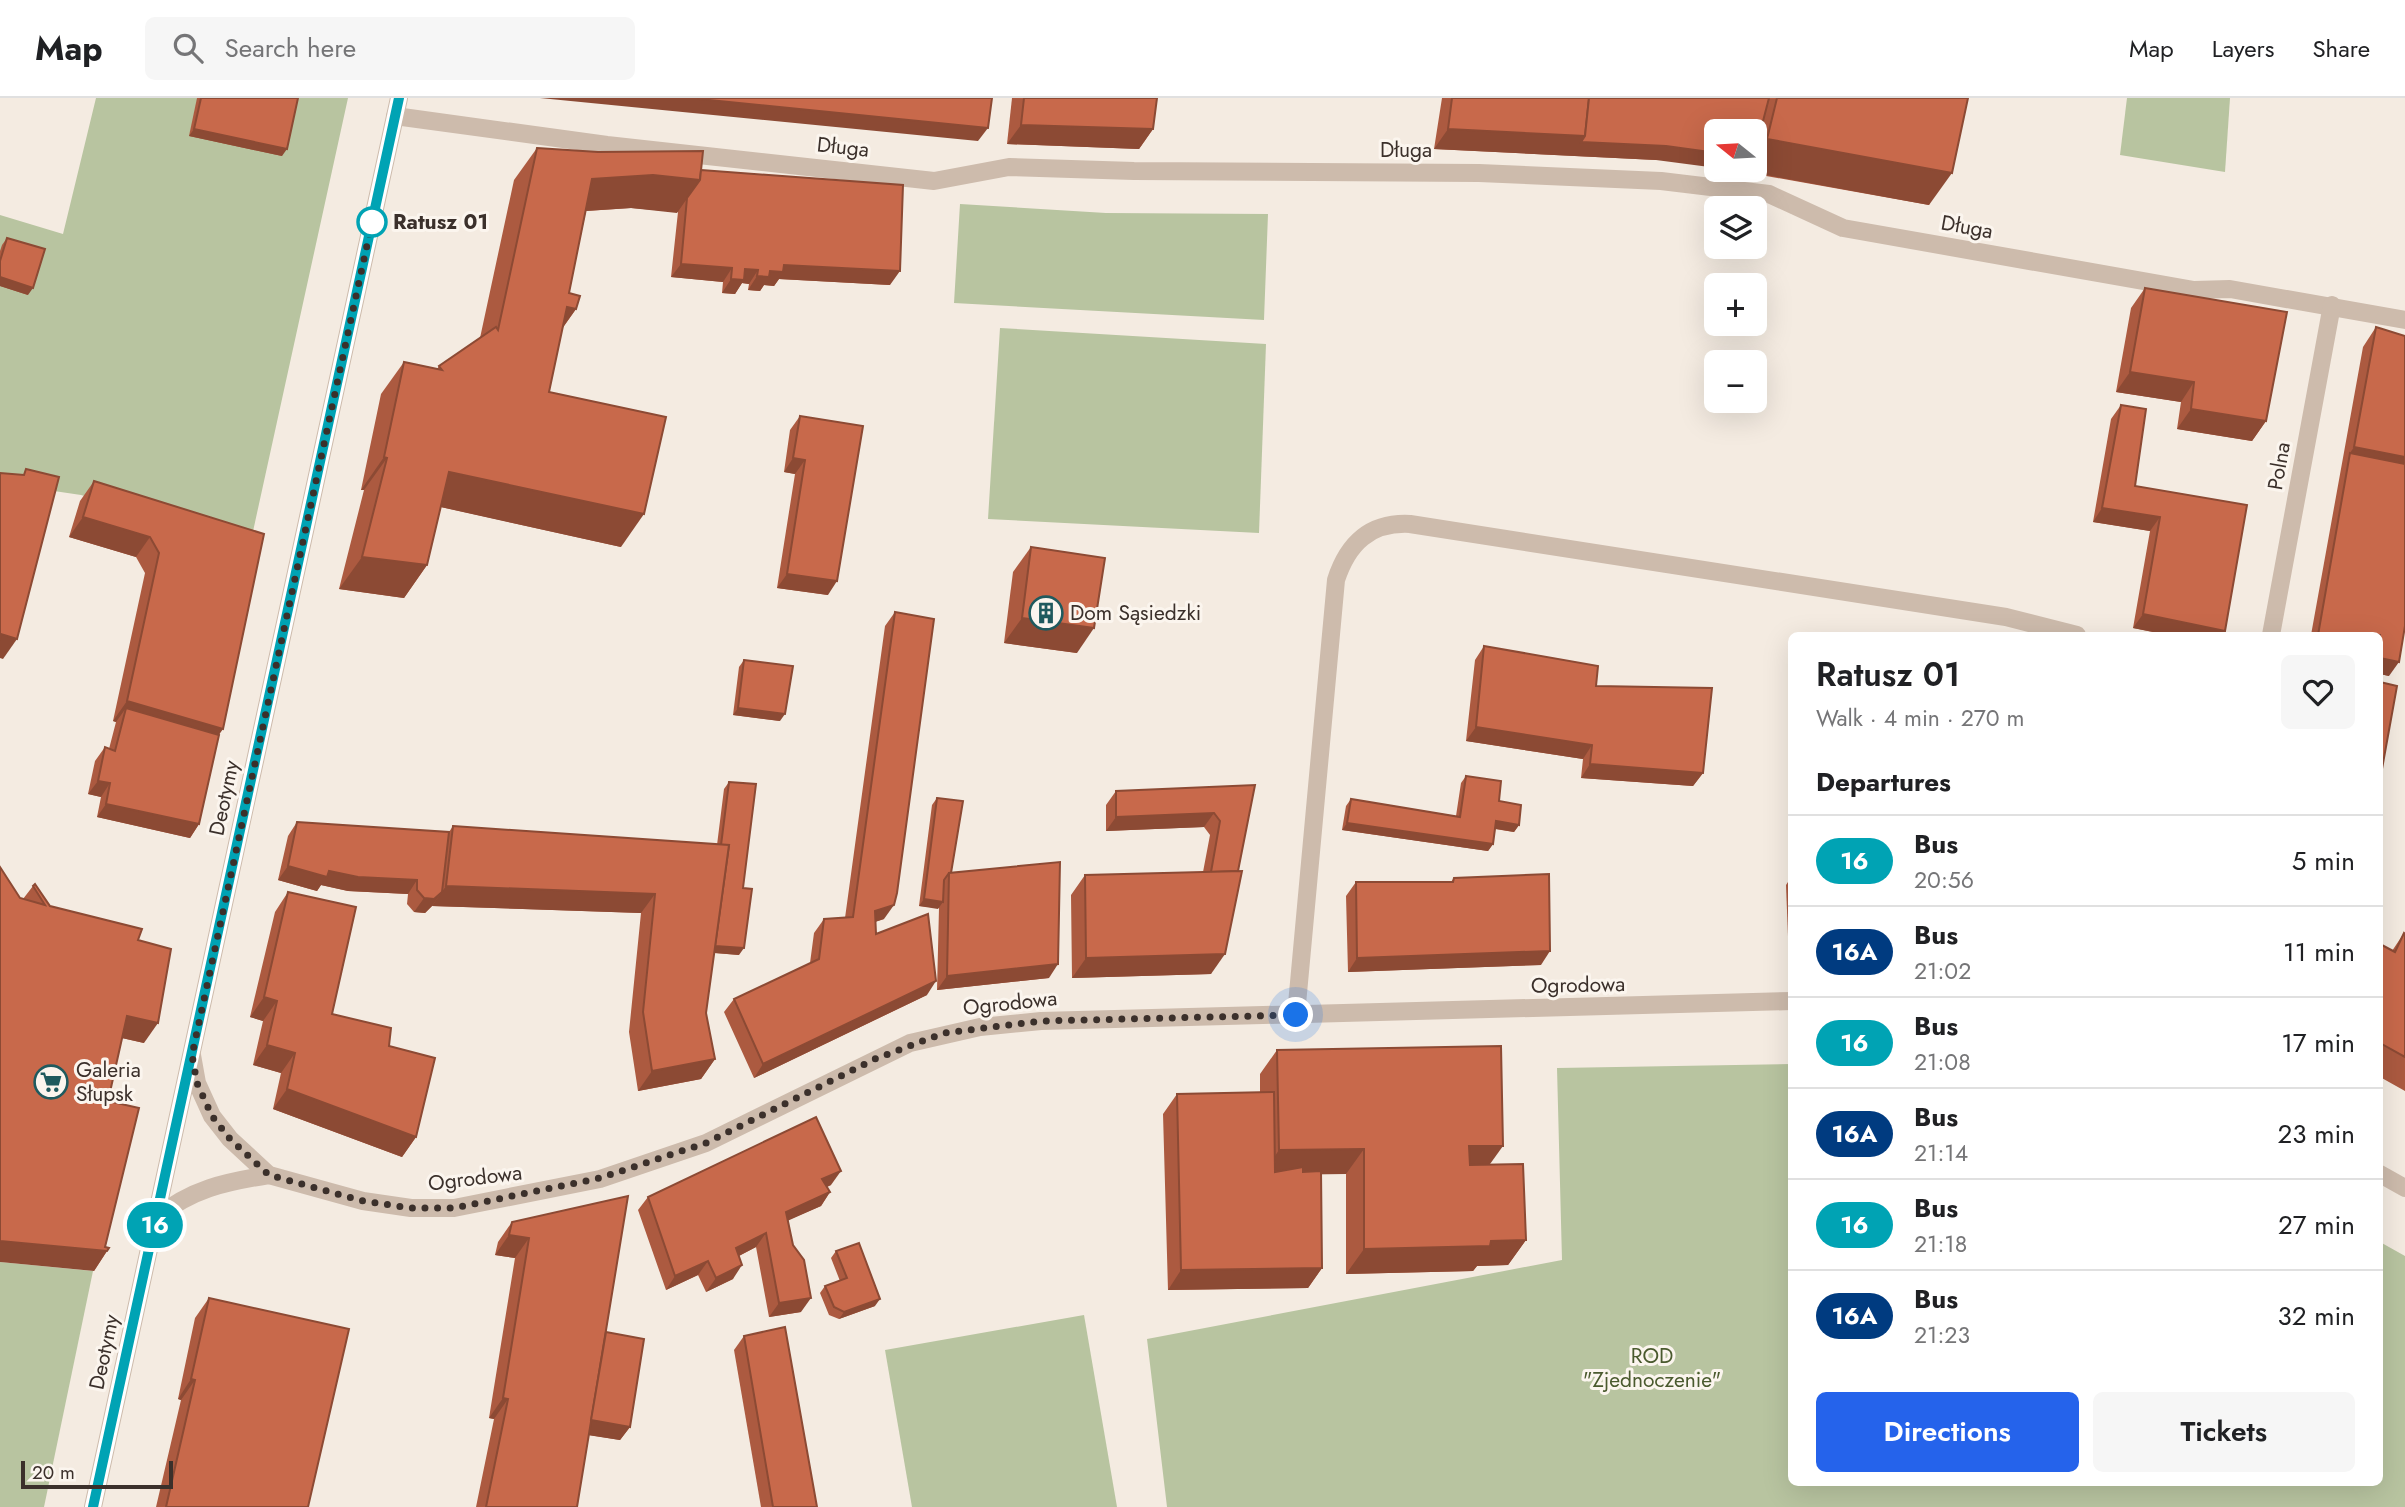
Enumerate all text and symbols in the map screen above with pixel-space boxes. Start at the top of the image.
search box [145,17,635,80]
text: Map [35,25,103,72]
icon: search [169,29,207,67]
text: Search here [225,29,356,67]
text: Map [2129,31,2174,66]
text: Layers [2212,31,2274,66]
text: Share [2312,31,2370,66]
north arrow [1704,119,1768,182]
map controls [1704,119,1767,413]
street label: Długa [815,129,871,165]
street label: Długa [1380,135,1432,165]
button: layers [1704,196,1767,259]
marker: Ratusz 01 [357,207,387,237]
place label: Ratusz 01 [393,207,488,237]
street label: Długa [1939,208,1995,246]
button: + [1704,273,1767,336]
button: − [1704,350,1767,413]
street label: Polna [2260,440,2298,492]
building icon: Dom Sąsiedzki [1027,594,1065,632]
place label: Dom Sąsiedzki [1070,598,1201,628]
text: Ratusz 01 [1816,651,1960,698]
button: heart [2281,655,2355,729]
text: Walk · 4 min · 270 m [1816,701,2024,735]
street label: Deotymy [201,757,247,838]
text: Departures [1816,763,1951,801]
text: Bus [1914,825,1958,863]
text: 5 min [2292,842,2355,880]
text: 16 [1840,843,1869,878]
text: 20:56 [1914,863,1974,897]
text: Bus [1914,916,1958,954]
text: 11 min [2283,933,2355,971]
text: 16A [1832,934,1877,969]
text: 21:02 [1914,954,1971,988]
street label: Ogrodowa [1531,969,1625,1001]
street label: Ogrodowa [961,983,1059,1023]
your location [1278,997,1313,1032]
text: Bus [1914,1007,1958,1045]
text: 17 min [2281,1024,2355,1062]
text: 16 [1840,1025,1869,1060]
text: 21:08 [1914,1045,1971,1079]
place label: Galeria Słupsk [76,1055,141,1109]
supermarket icon: Galeria Słupsk [32,1063,70,1101]
text: Bus [1914,1098,1958,1136]
text: 23 min [2278,1115,2355,1153]
text: 16A [1832,1116,1877,1151]
text: 21:14 [1914,1136,1968,1170]
street label: Ogrodowa [426,1157,524,1199]
text: Bus [1914,1189,1958,1227]
line badge: 16 [124,1202,186,1248]
text: 27 min [2278,1206,2355,1244]
text: 16 [141,1207,169,1242]
text: 16 [1840,1207,1869,1242]
text: 21:18 [1914,1227,1967,1261]
text: Bus [1914,1280,1958,1318]
text: 32 min [2278,1297,2355,1335]
text: 16A [1832,1298,1877,1333]
street label: Deotymy [81,1311,127,1392]
text: 21:23 [1914,1318,1970,1352]
park label: ROD "Zjednoczenie" [1583,1341,1721,1395]
button: Directions [1816,1392,2079,1472]
button: Tickets [2093,1392,2355,1472]
scale bar [21,1458,173,1490]
text: 20 m [32,1459,75,1486]

